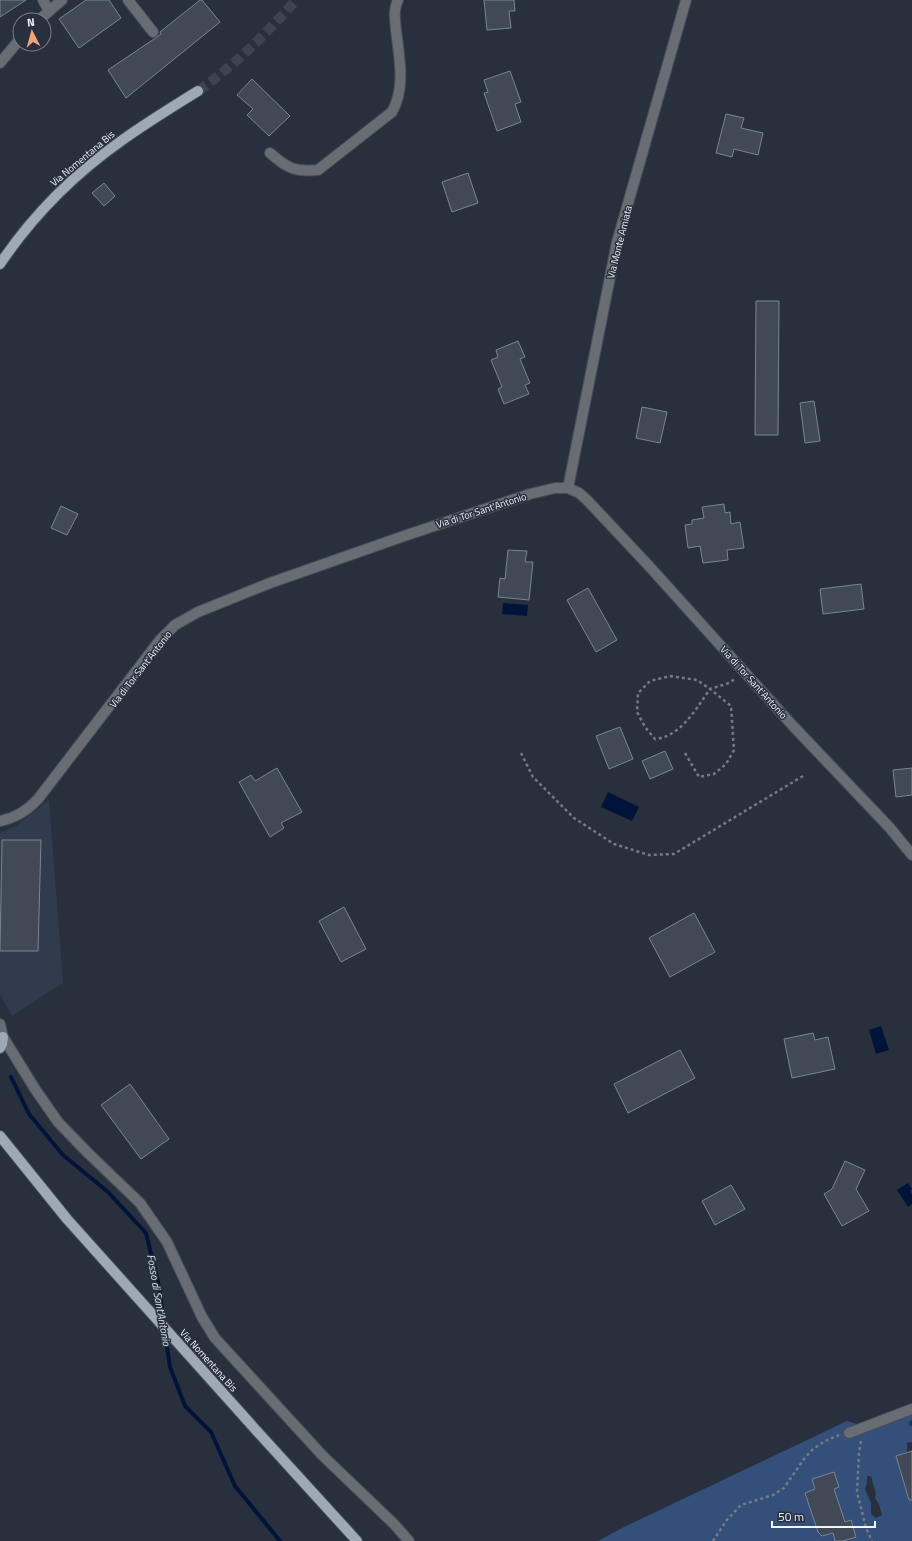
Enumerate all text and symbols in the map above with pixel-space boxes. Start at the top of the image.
north arrow [12,12,52,52]
text: N [26,14,36,30]
street label: Via Nomentana Bis [47,127,118,190]
street label: Via Monte Amiata [603,204,636,280]
street label: Via di Tor Sant'Antonio [434,489,528,532]
street label: Via di Tor Sant'Antonio [106,628,175,711]
street label: Via di Tor Sant'Antonio [717,642,791,722]
water label: Fosso di Sant'Antonio [143,1253,175,1348]
street label: Via Nomentana Bis [176,1326,241,1395]
scale bar [772,1503,875,1529]
text: 50 m [778,1507,804,1526]

